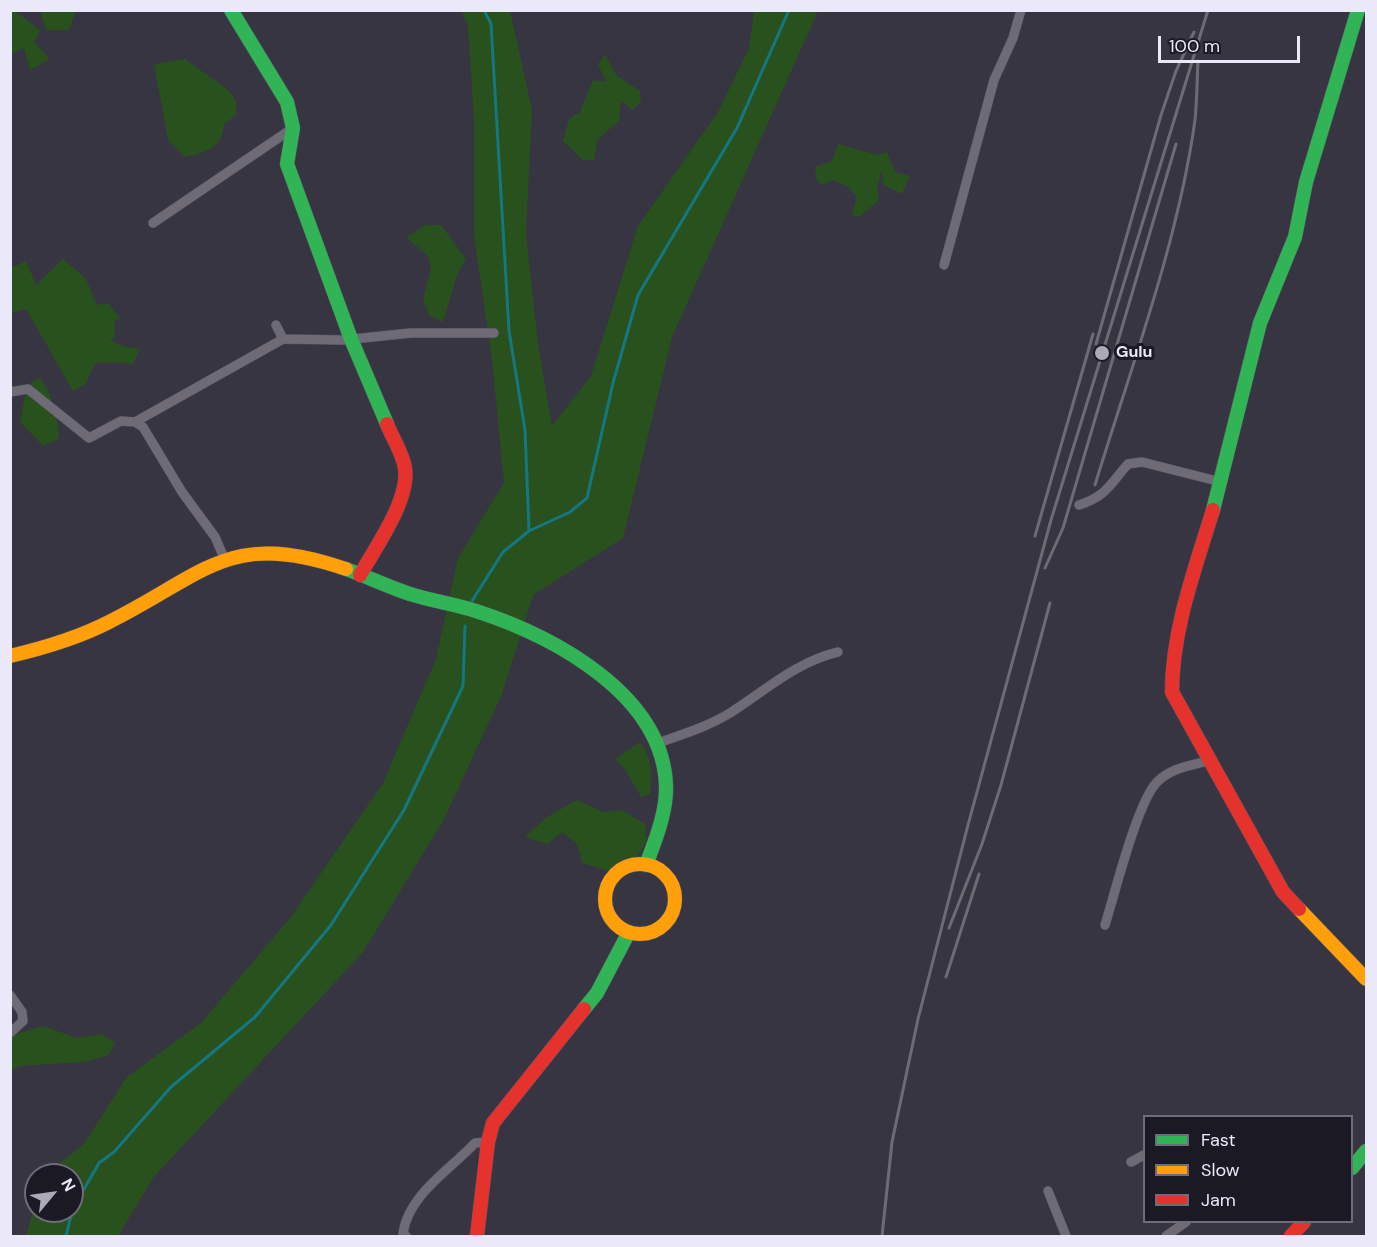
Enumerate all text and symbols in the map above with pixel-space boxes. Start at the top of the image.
scale bar [1161,24,1304,62]
text: 100 m [1169,34,1220,58]
place label: Gulu [1116,343,1152,363]
marker: Gulu [1093,344,1111,362]
legend [1143,1115,1353,1223]
text: Fast [1201,1128,1236,1152]
text: Slow [1201,1158,1240,1182]
north arrow [24,1163,84,1223]
text: N [56,1175,80,1195]
text: Jam [1201,1188,1236,1212]

